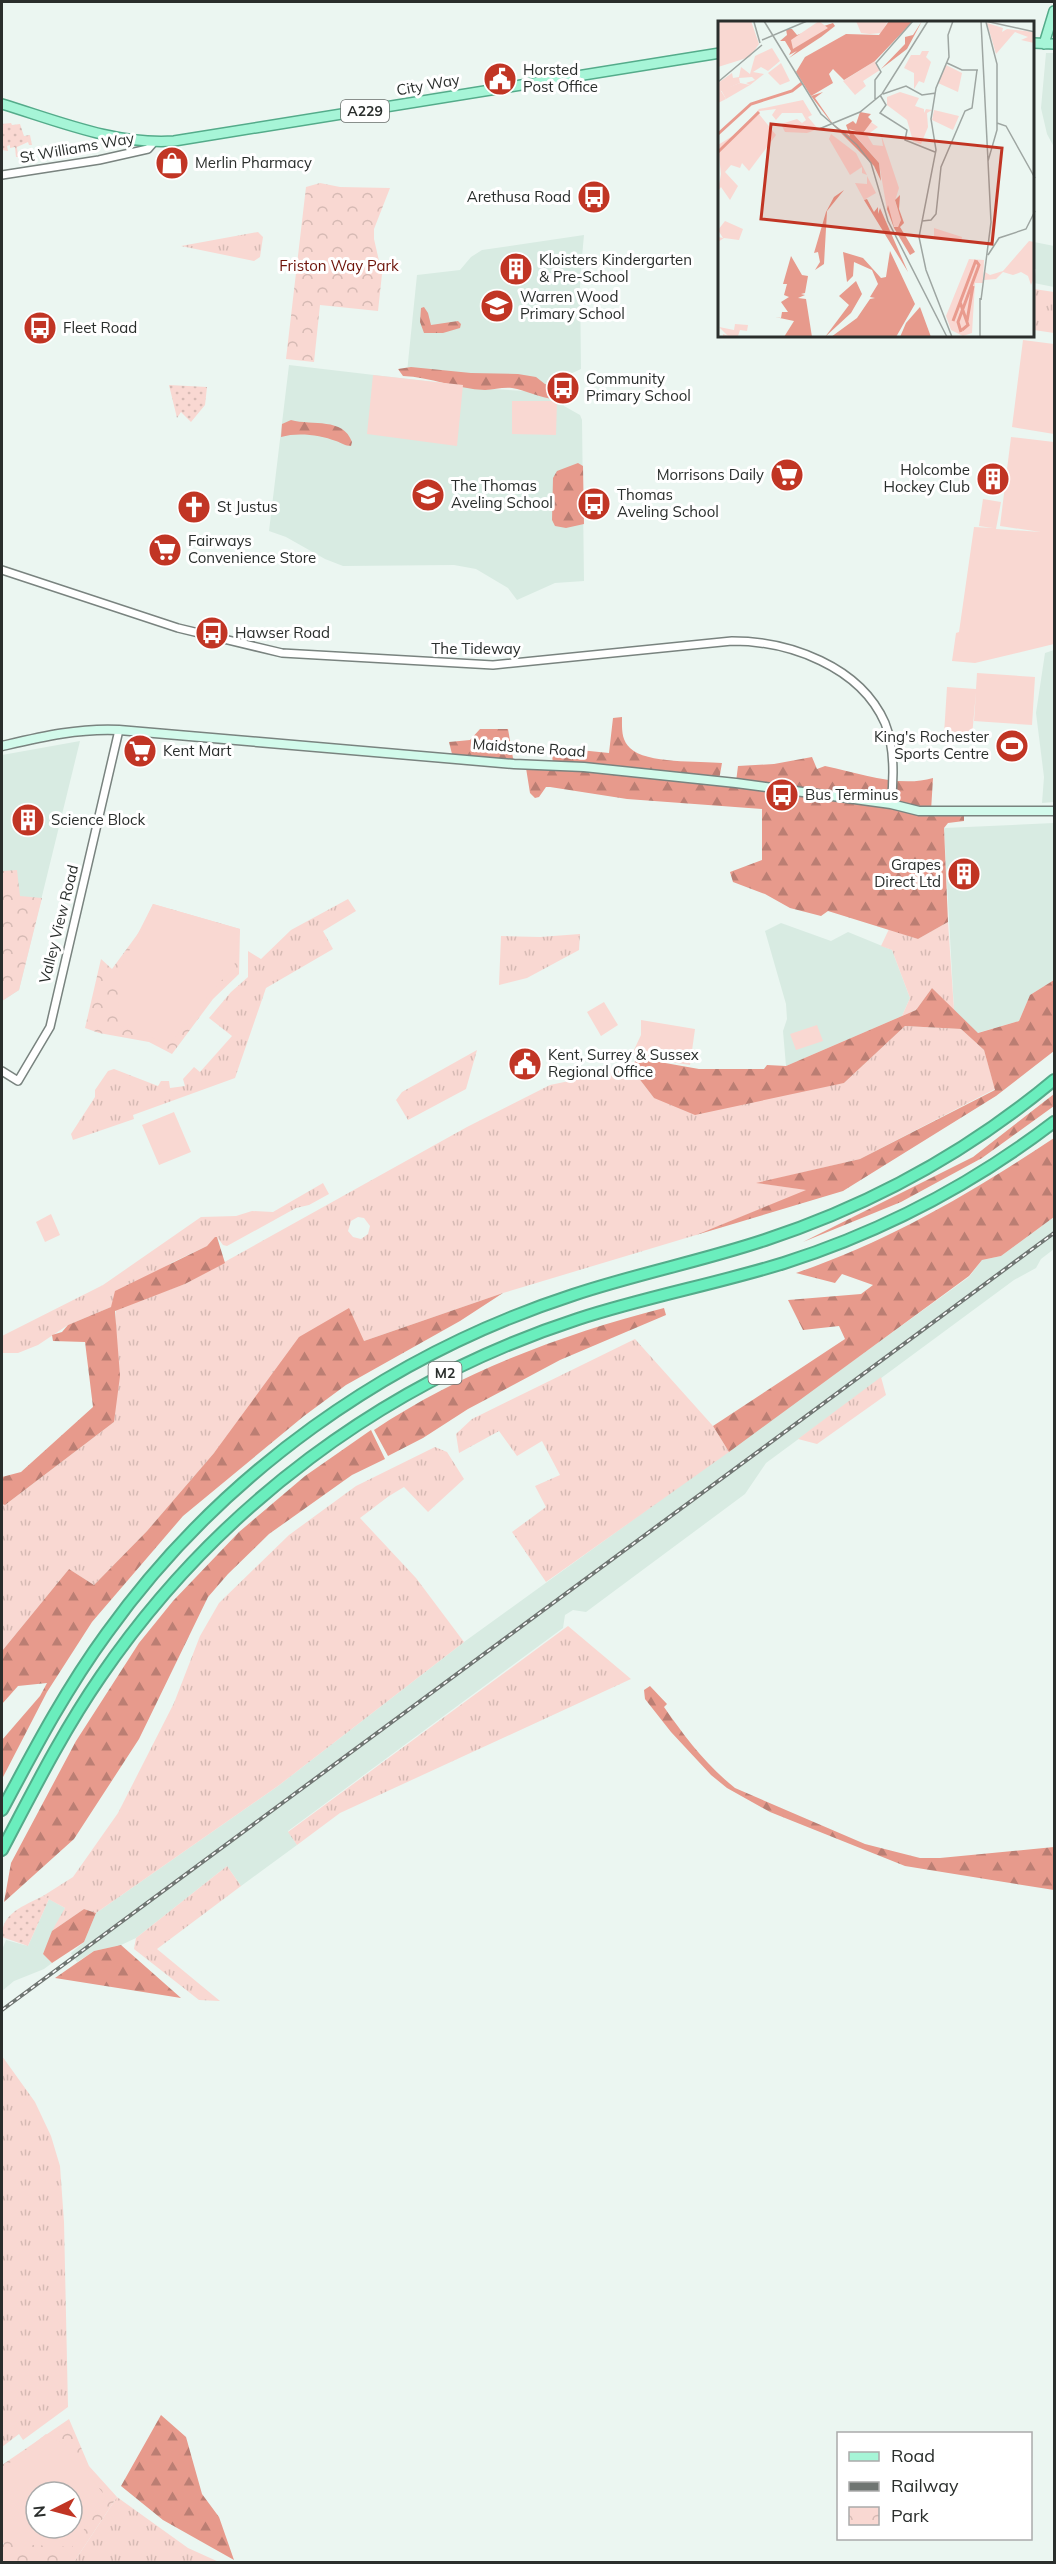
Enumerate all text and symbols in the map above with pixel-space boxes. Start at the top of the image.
inset map [718,21,1035,338]
place label: Horsted Post Office [523,60,598,96]
public building icon: Horsted Post Office [482,61,518,97]
street label: City Way [395,70,461,99]
road number: A229 [341,100,389,122]
street label: St Williams Way [18,128,136,167]
shop icon: Merlin Pharmacy [154,145,190,181]
place label: Merlin Pharmacy [195,153,312,172]
bus stop icon: Arethusa Road [576,179,612,215]
place label: Arethusa Road [467,187,571,206]
place label: Kloisters Kindergarten & Pre-School [539,250,692,286]
building icon: Kloisters Kindergarten & Pre-School [498,251,534,287]
park label: Friston Way Park [279,256,399,275]
place label: Warren Wood Primary School [520,287,625,323]
school or university icon: Warren Wood Primary School [479,288,515,324]
bus stop icon: Fleet Road [22,310,58,346]
place label: Fleet Road [63,318,137,337]
place label: Community Primary School [586,369,691,405]
bus stop icon: Community Primary School [545,370,581,406]
supermarket icon: Morrisons Daily [769,457,805,493]
place label: Holcombe Hockey Club [884,460,970,496]
building icon: Holcombe Hockey Club [975,461,1011,497]
place label: Morrisons Daily [657,465,764,484]
place label: The Thomas Aveling School [451,476,553,512]
school or university icon: The Thomas Aveling School [410,477,446,513]
place label: Thomas Aveling School [617,485,719,521]
bus stop icon: Thomas Aveling School [576,486,612,522]
church icon: St Justus [176,489,212,525]
place label: St Justus [217,497,278,516]
place label: Fairways Convenience Store [188,531,316,567]
supermarket icon: Fairways Convenience Store [147,532,183,568]
bus stop icon: Hawser Road [194,615,230,651]
place label: Hawser Road [235,623,330,642]
street label: The Tideway [431,639,521,658]
place label: King's Rochester Sports Centre [874,727,990,763]
sports icon: King's Rochester Sports Centre [994,728,1030,764]
supermarket icon: Kent Mart [122,733,158,769]
street label: Maidstone Road [472,734,586,761]
place label: Kent Mart [163,741,231,760]
bus stop icon: Bus Terminus [764,777,800,813]
place label: Bus Terminus [805,785,898,804]
building icon: Science Block [10,802,46,838]
place label: Science Block [51,810,145,829]
place label: Grapes Direct Ltd [874,855,941,891]
building icon: Grapes Direct Ltd [946,856,982,892]
street label: Valley View Road [35,863,82,985]
place label: Kent, Surrey & Sussex Regional Office [548,1045,699,1081]
public building icon: Kent, Surrey & Sussex Regional Office [507,1046,543,1082]
road number: M2 [428,1362,462,1384]
legend [837,2432,1032,2540]
text: Road [891,2444,935,2467]
text: Railway [891,2474,959,2497]
north arrow [24,2480,84,2540]
text: Park [891,2504,930,2527]
text: N [29,2505,50,2519]

